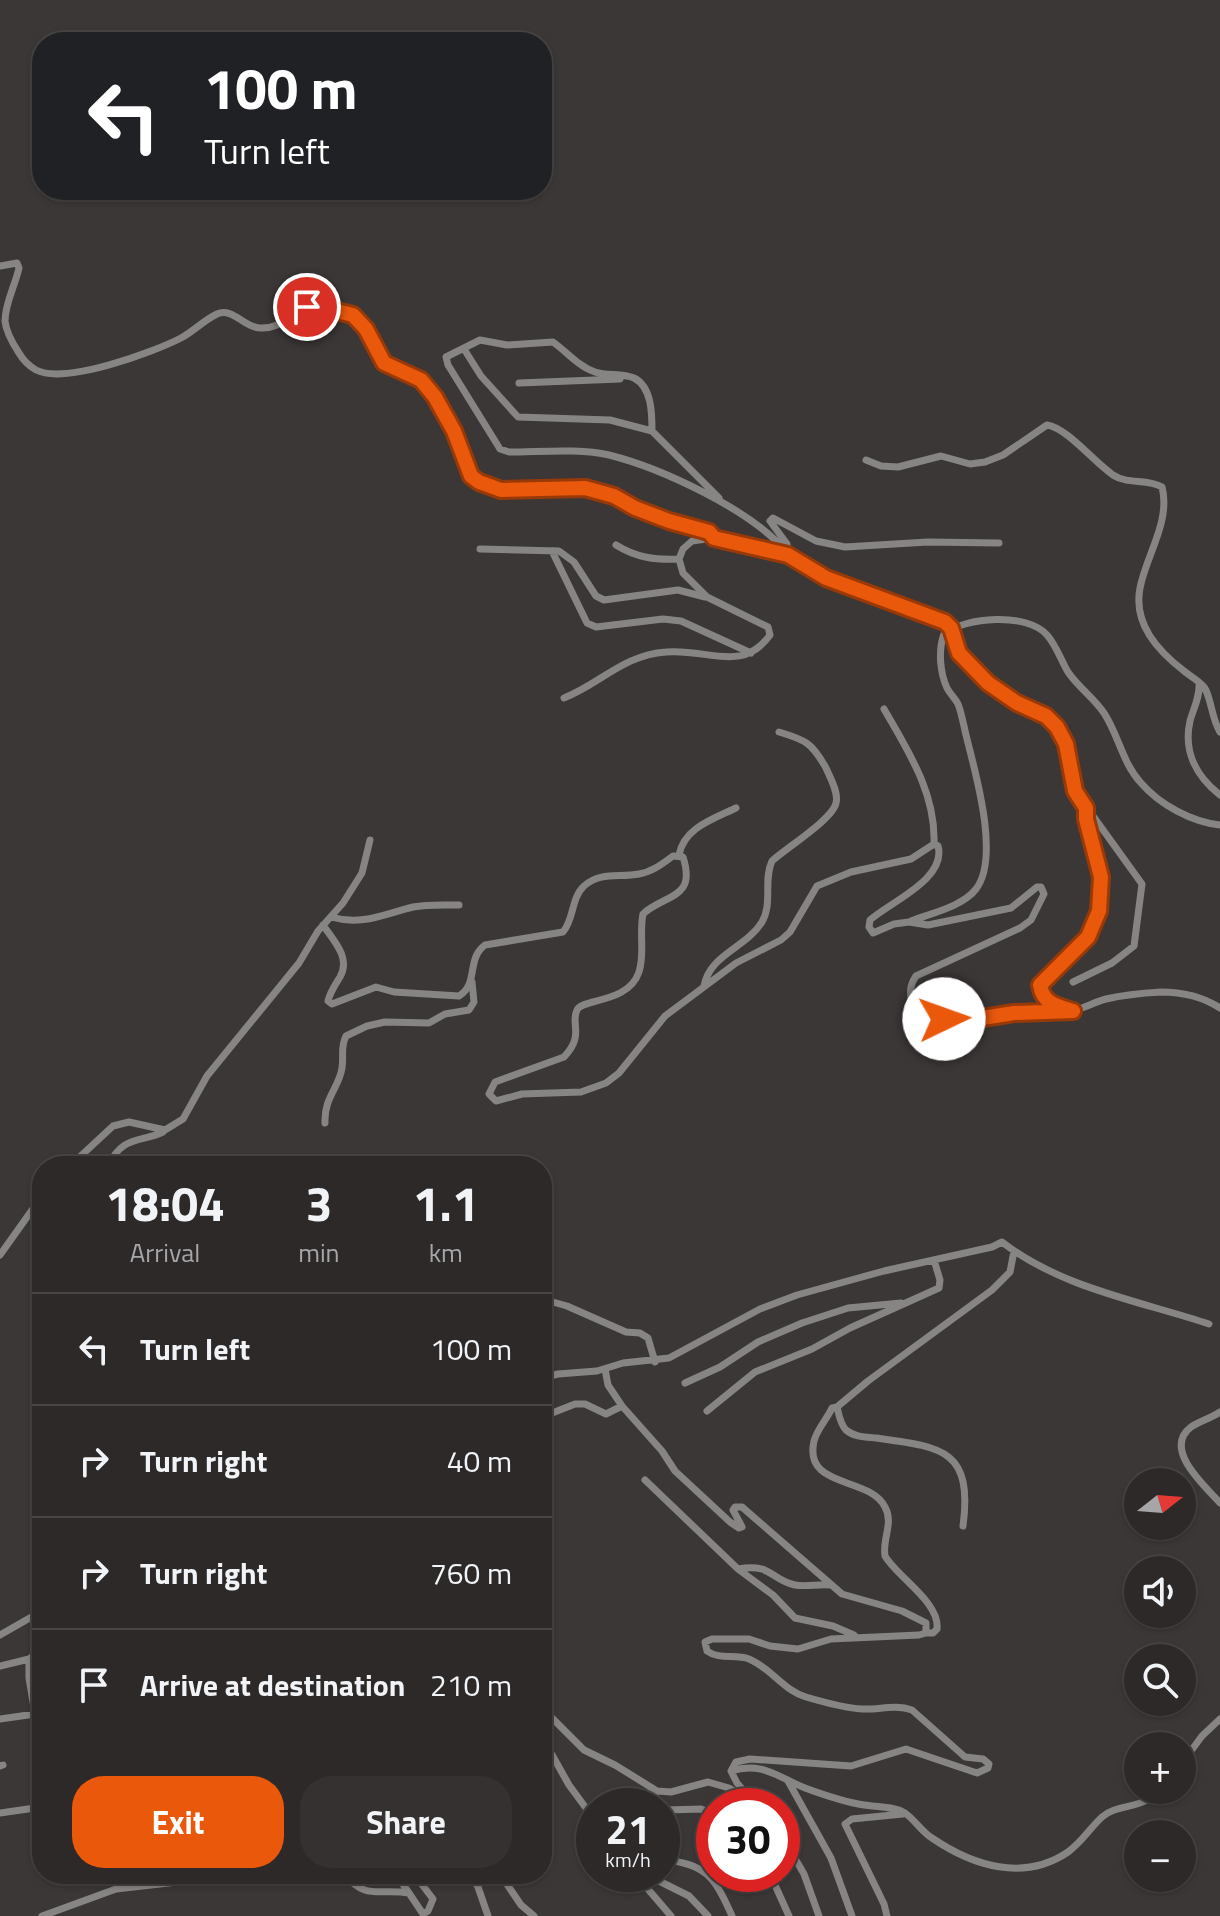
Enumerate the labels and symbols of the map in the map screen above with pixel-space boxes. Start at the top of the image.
pin [273,273,341,341]
position arrow [902,977,986,1061]
north arrow [1124,1468,1196,1540]
speed limit sign: 30 [696,1788,800,1892]

